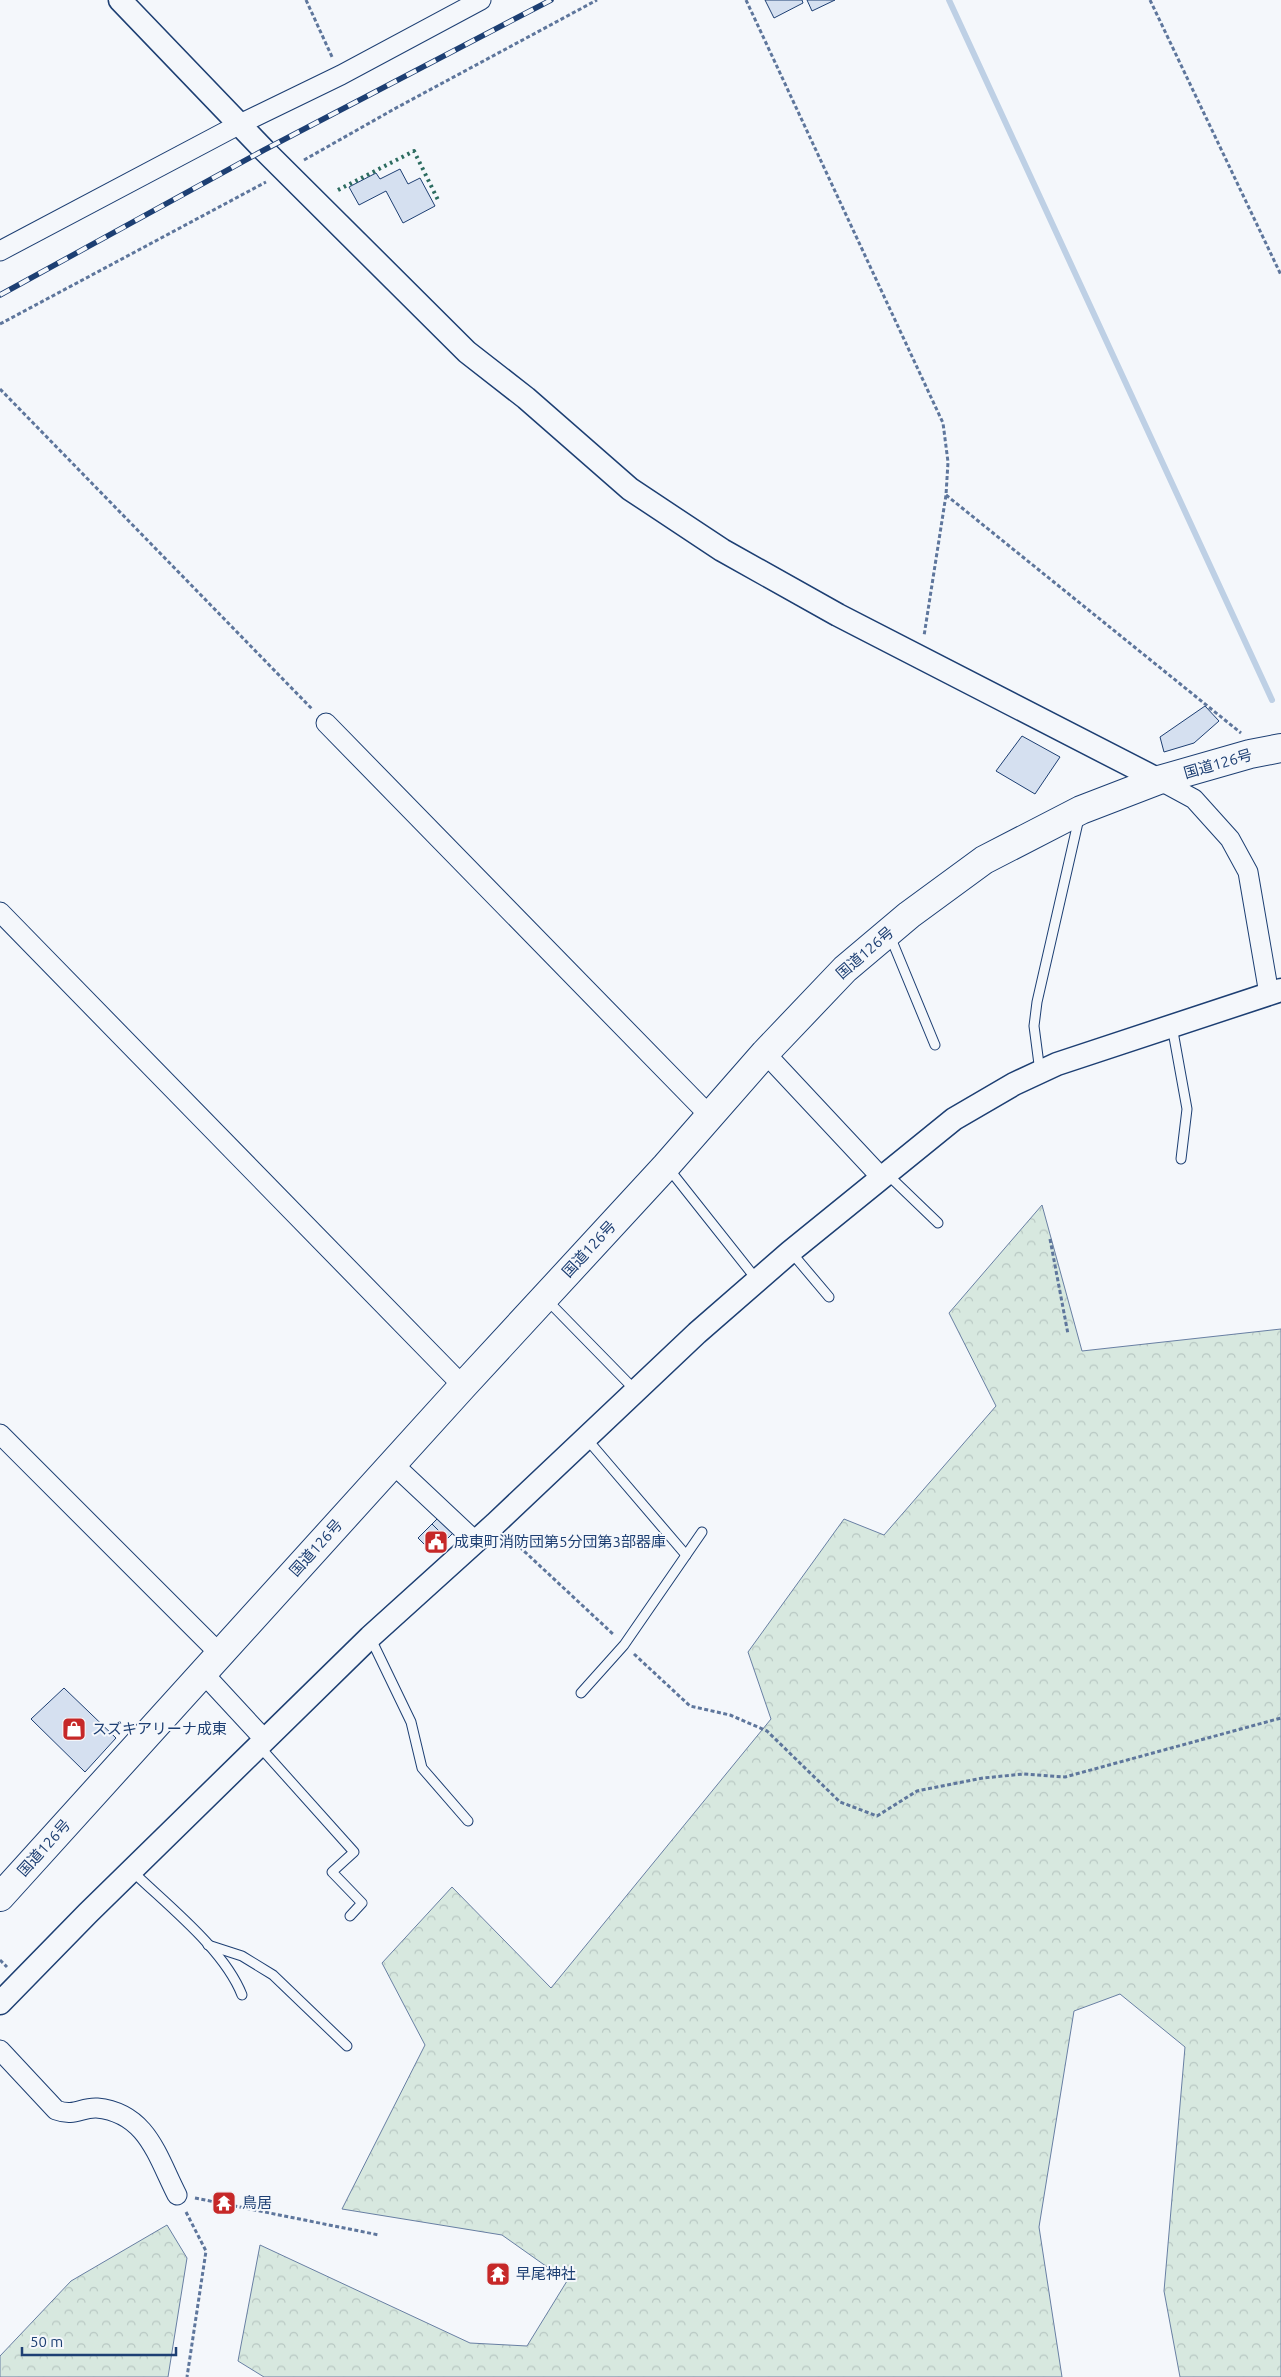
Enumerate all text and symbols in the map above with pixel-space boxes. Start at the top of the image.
street label: 国道126号 [1182,746,1254,781]
street label: 国道126号 [833,923,897,982]
street label: 国道126号 [558,1217,619,1280]
street label: 国道126号 [286,1516,345,1580]
public building icon: 成東町消防団第5分団第3部器庫 [423,1529,449,1555]
place label: 成東町消防団第5分団第3部器庫 [454,1533,666,1550]
shop icon: スズキアリーナ成東 [61,1716,87,1742]
place label: スズキアリーナ成東 [92,1720,227,1737]
street label: 国道126号 [14,1816,73,1880]
temple icon: 鳥居 [211,2190,237,2216]
place label: 鳥居 [242,2194,272,2211]
temple icon: 早尾神社 [485,2261,511,2287]
place label: 早尾神社 [516,2265,576,2282]
scale bar [22,2324,176,2356]
text: 50 m [30,2333,63,2350]

